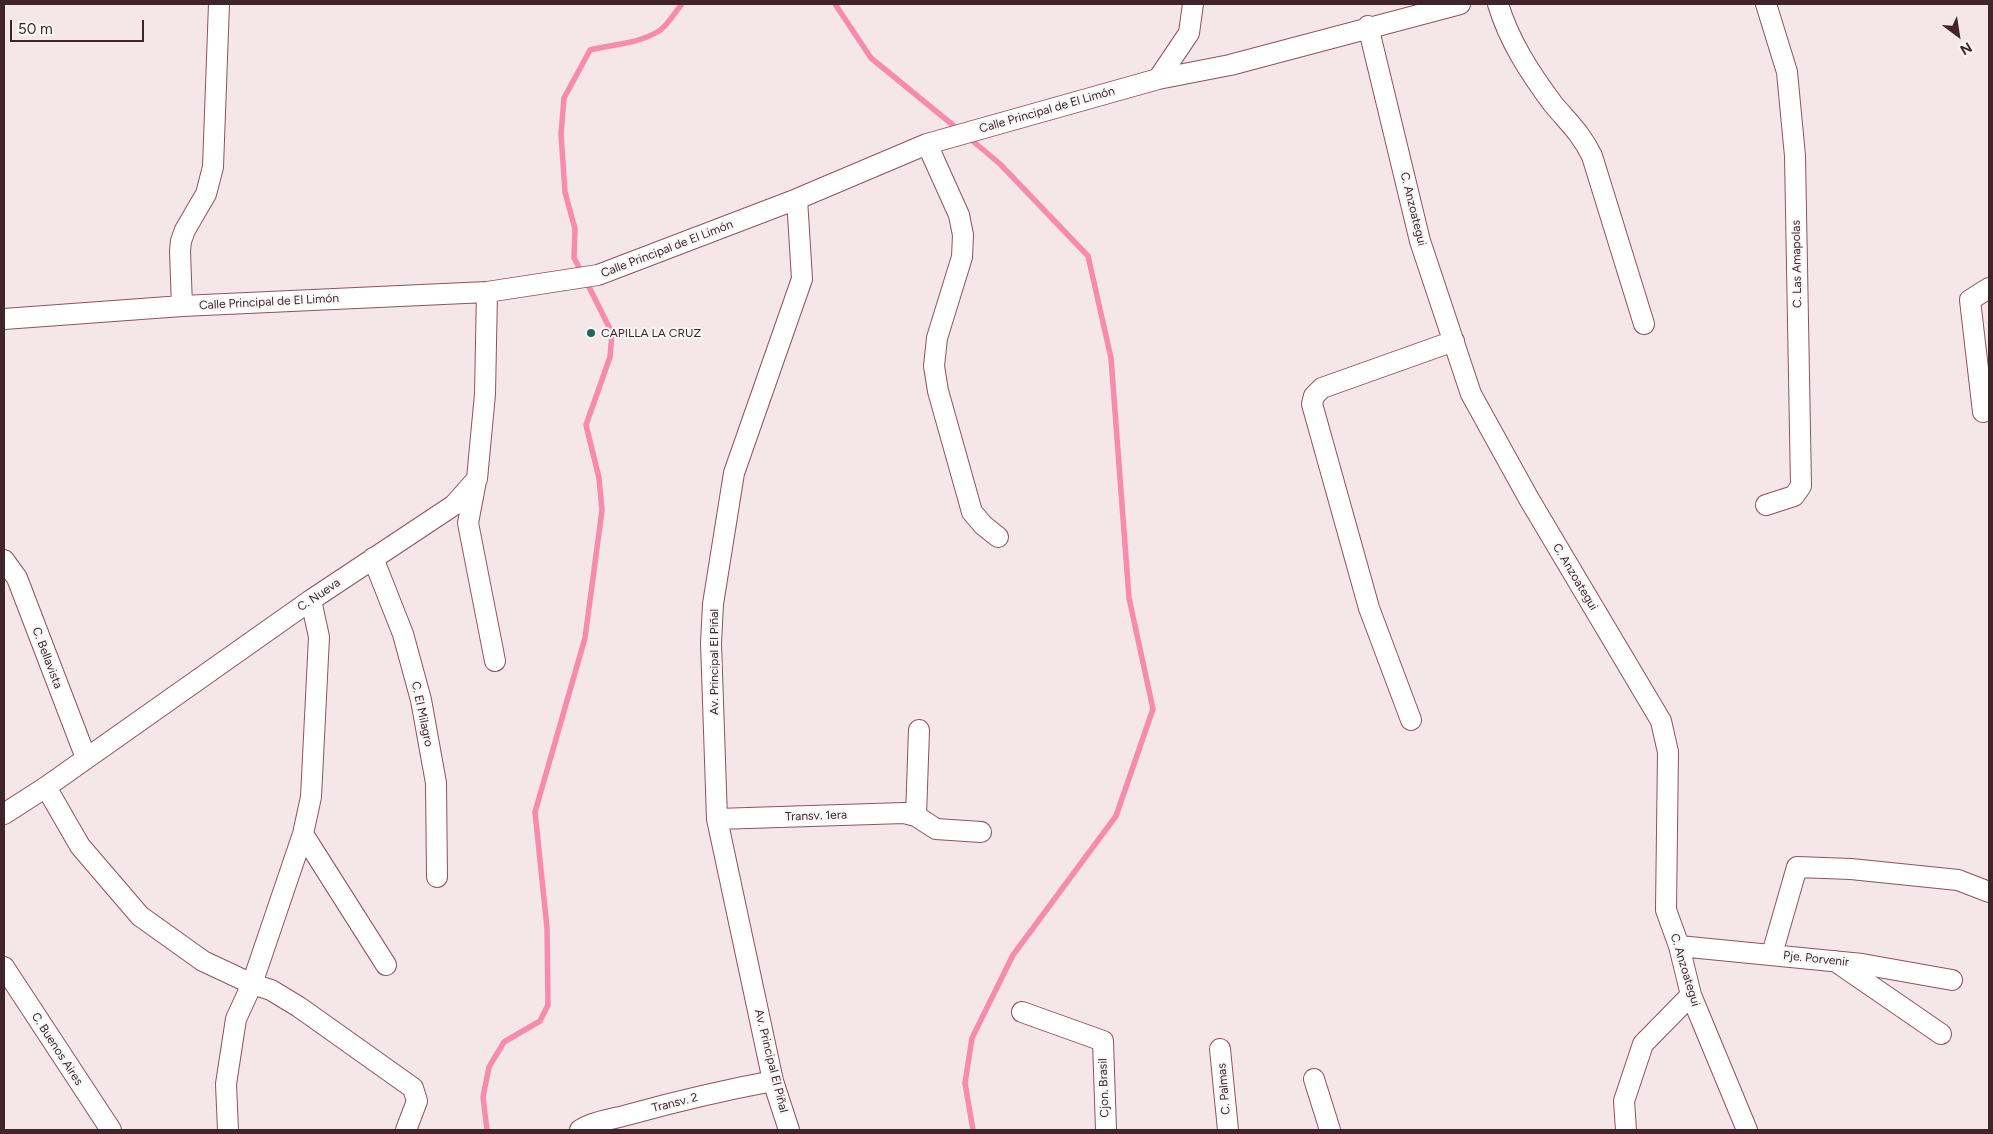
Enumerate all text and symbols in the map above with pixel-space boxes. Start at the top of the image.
scale bar [12,10,146,42]
north arrow [1933,10,1983,60]
text: 50 m [18,20,53,38]
text: N [1957,38,1975,58]
street label: Calle Principal de El Limón [978,84,1116,136]
street label: C. Anzoategui [1397,171,1429,247]
street label: Calle Principal de El Limón [599,217,735,281]
street label: C. Las Amapolas [1789,220,1805,308]
street label: Calle Principal de El Limón [199,291,339,313]
place label: CAPILLA LA CRUZ [601,326,701,340]
marker: CAPILLA LA CRUZ [585,327,597,339]
street label: C. Anzoategui [1549,541,1601,613]
street label: C. Nueva [295,575,343,615]
street label: Av. Principal El Piñal [707,609,721,715]
street label: C. Bellavista [29,625,65,691]
street label: C. El Milagro [408,680,436,748]
street label: Transv. 1era [785,808,847,824]
street label: C. Anzoategui [1667,932,1703,1008]
street label: Pje. Porvenir [1782,948,1850,970]
street label: Av. Principal El Piñal [751,1008,791,1114]
street label: C. Buenos Aires [28,1010,86,1088]
street label: Cjon. Brasil [1096,1058,1112,1118]
street label: C. Palmas [1215,1063,1233,1115]
street label: Transv. 2 [650,1090,700,1116]

